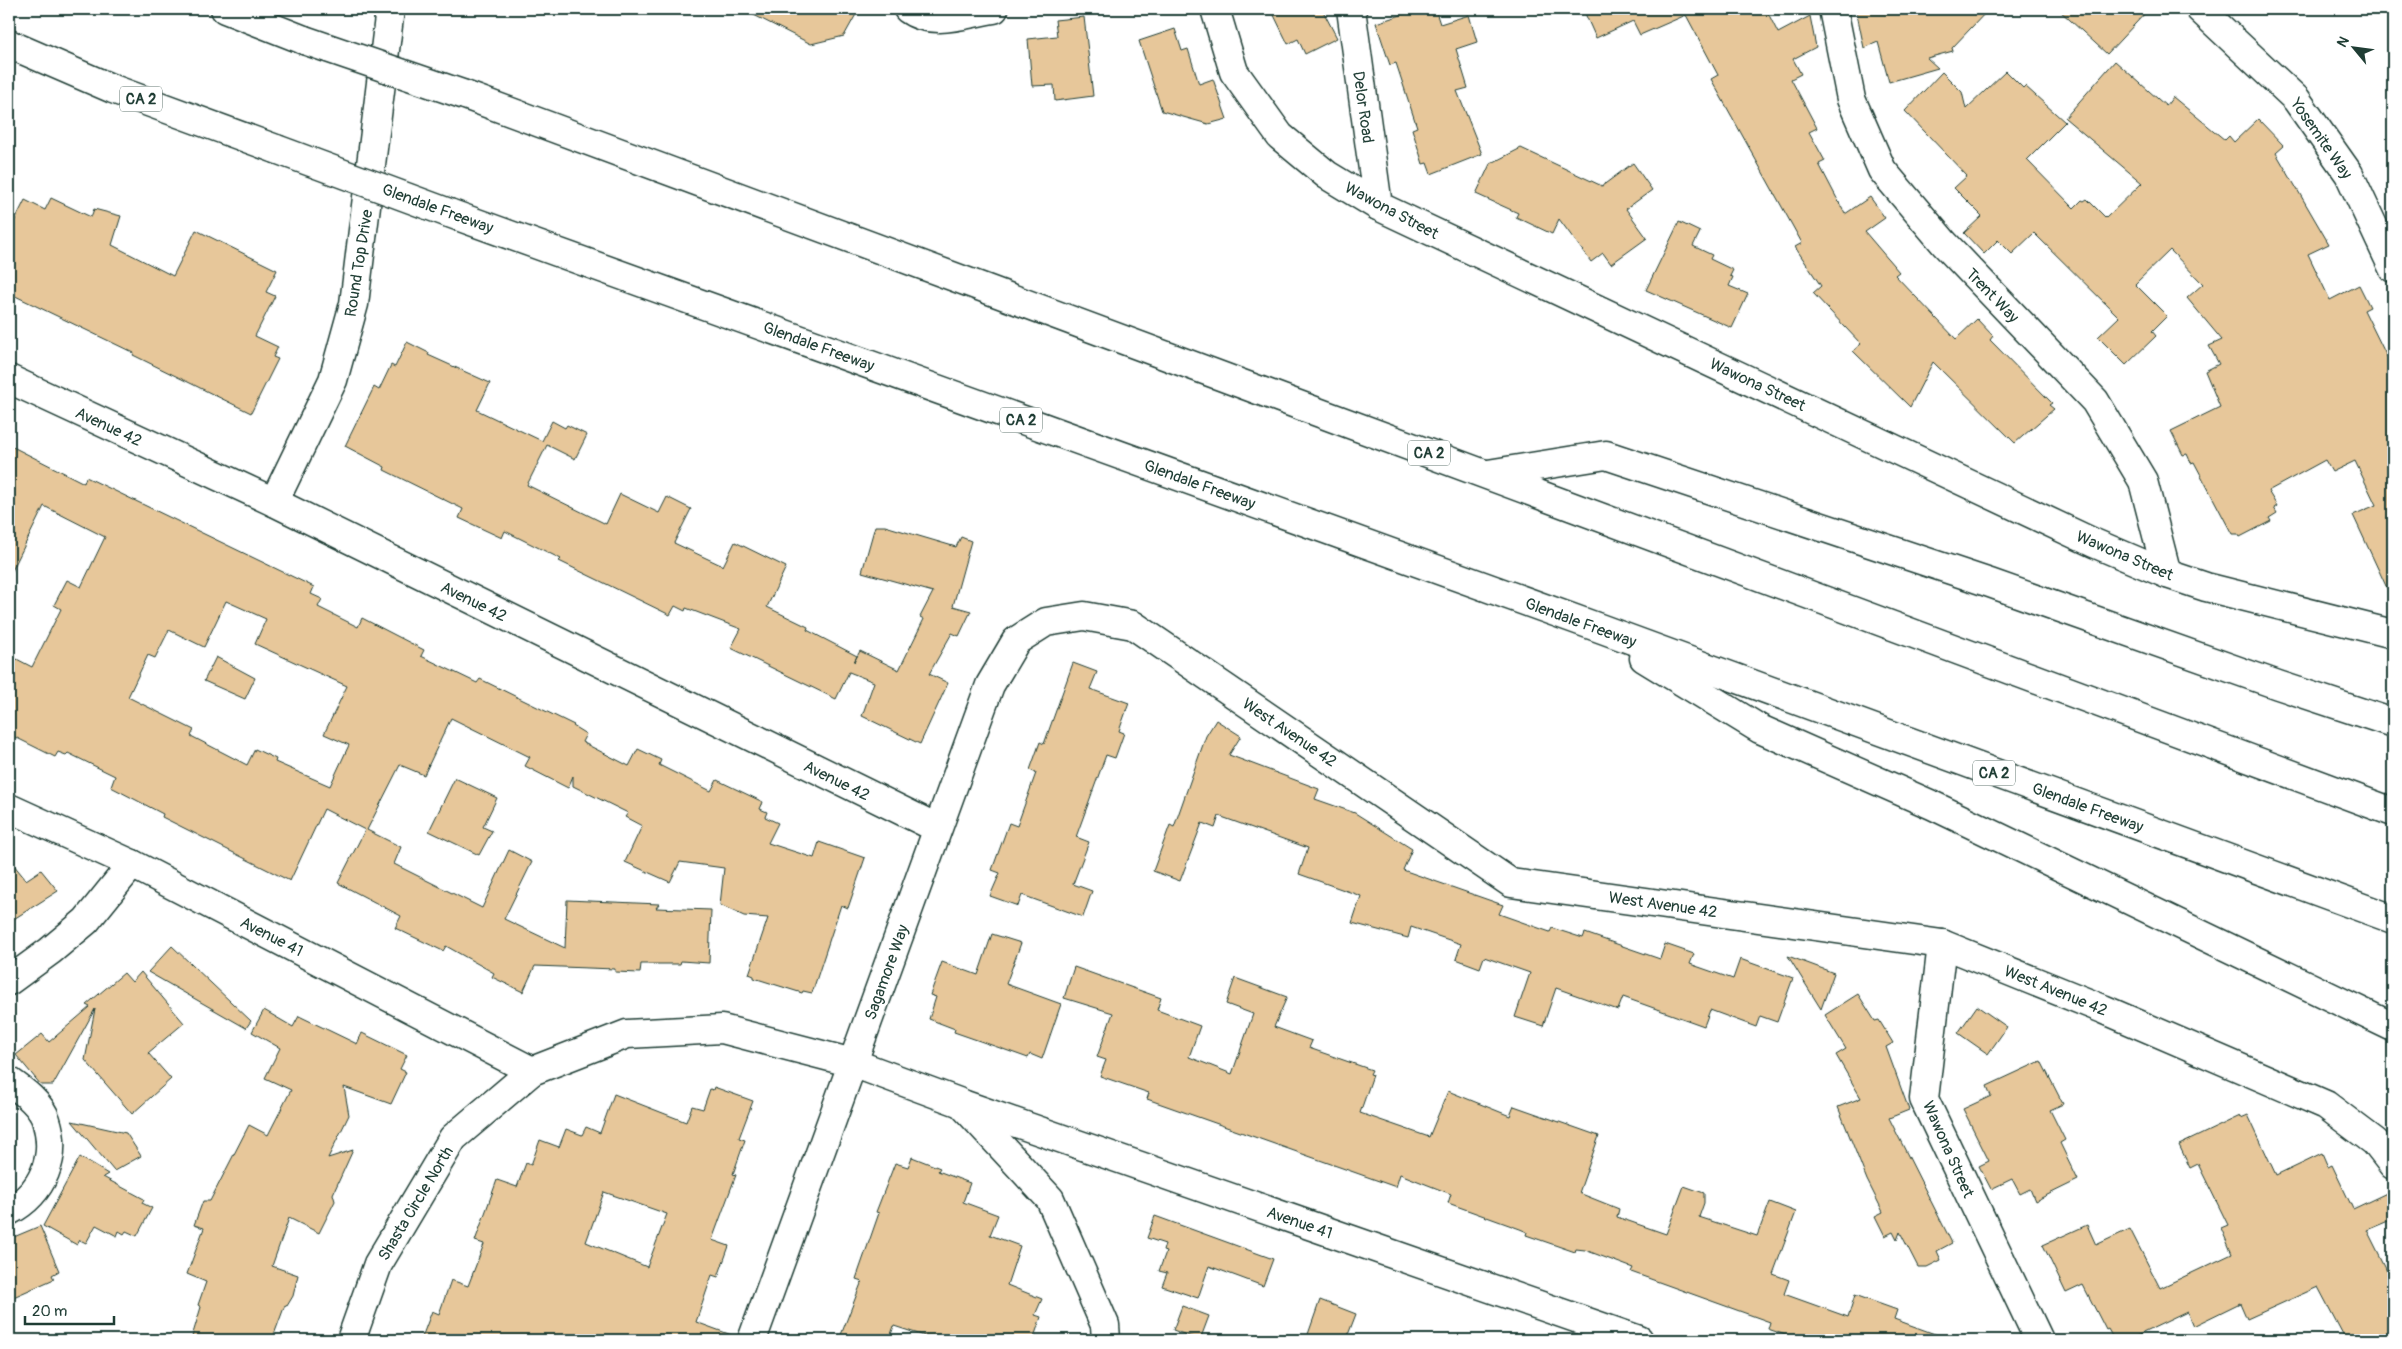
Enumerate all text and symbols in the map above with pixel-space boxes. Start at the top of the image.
north arrow [2330,22,2380,72]
text: N [2333,34,2353,50]
street label: Delor Road [1348,70,1378,144]
road number: CA 2 [120,86,162,112]
street label: Yosemite Way [2285,93,2356,183]
street label: Wawona Street [1341,178,1442,244]
street label: Glendale Freeway [379,179,496,238]
street label: Round Top Drive [341,208,377,318]
street label: Trent Way [1961,264,2023,327]
street label: Glendale Freeway [760,317,877,376]
street label: Wawona Street [1706,354,1809,416]
street label: Avenue 42 [72,403,145,451]
road number: CA 2 [1000,408,1042,432]
road number: CA 2 [1408,440,1450,466]
street label: Glendale Freeway [1141,455,1258,514]
street label: Wawona Street [2073,526,2177,586]
street label: Avenue 42 [437,577,510,626]
street label: Glendale Freeway [1522,593,1639,652]
street label: West Avenue 42 [1238,694,1340,772]
street label: Avenue 42 [800,756,873,805]
road number: CA 2 [1973,760,2015,786]
street label: Glendale Freeway [2029,778,2146,837]
street label: West Avenue 42 [1607,887,1719,923]
street label: Avenue 41 [237,912,306,961]
street label: Sagamore Way [860,922,913,1023]
street label: West Avenue 42 [2001,961,2110,1021]
street label: Wawona Street [1918,1098,1979,1201]
street label: Shasta Circle North [374,1143,458,1264]
street label: Avenue 41 [1264,1202,1335,1244]
scale bar [25,1294,114,1326]
text: 20 m [32,1302,67,1321]

